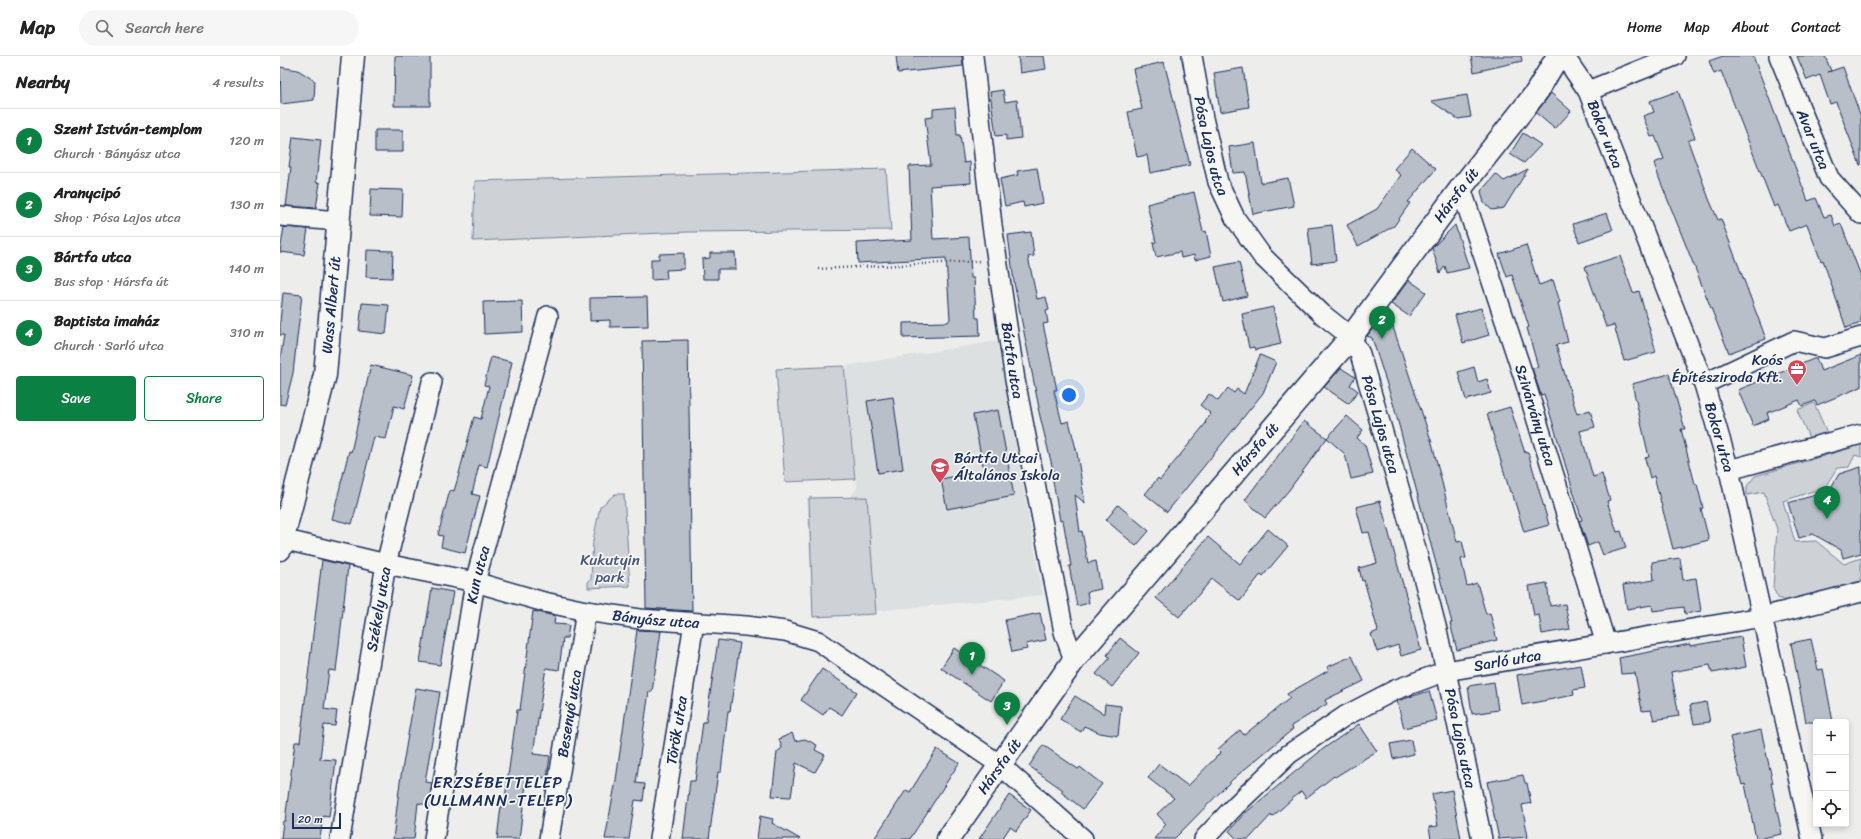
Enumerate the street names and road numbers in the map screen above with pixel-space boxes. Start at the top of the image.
street label: Pósa Lajos utca [1186,94,1236,201]
street label: Bokor utca [1580,96,1631,173]
street label: Avar utca [1789,104,1837,174]
street label: Hársfa út [1426,161,1486,228]
street label: Wass Albert út [314,255,348,355]
street label: Bártfa utca [994,320,1031,401]
street label: Szivárvány utca [1507,361,1563,470]
street label: Pósa Lajos utca [1354,372,1407,477]
street label: Bokor utca [1697,399,1742,476]
street label: Hársfa út [1224,416,1286,482]
street label: Kun utca [459,542,497,605]
street label: Székely utca [359,564,398,654]
street label: Bányász utca [611,602,701,636]
street label: Sarló utca [1472,642,1544,679]
street label: Besenyő utca [549,667,589,760]
street label: Pósa Lajos utca [1437,686,1484,791]
street label: Török utca [658,694,695,767]
street label: Hársfa út [970,732,1028,800]

